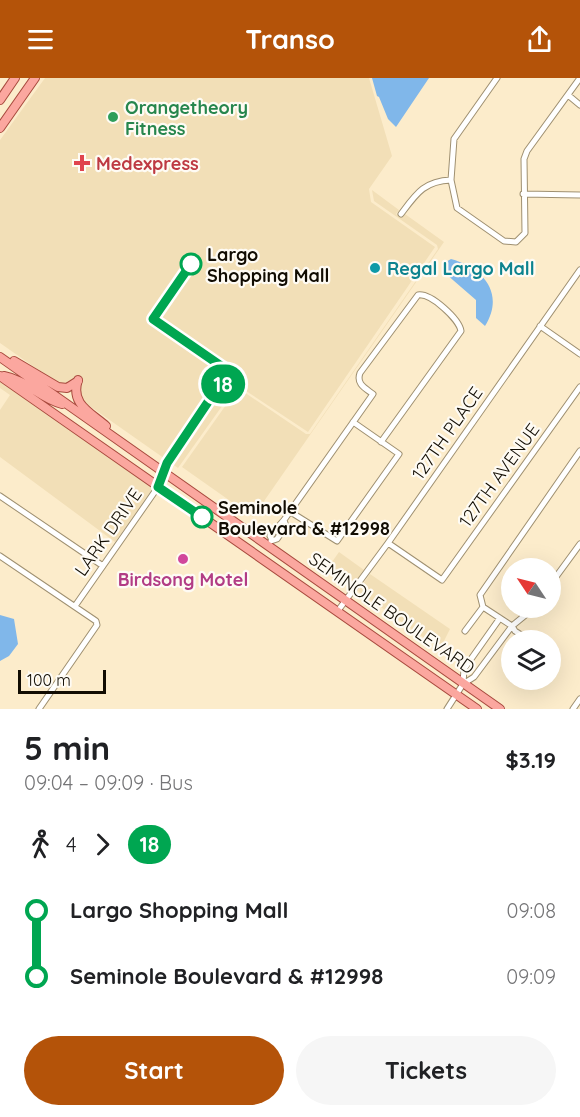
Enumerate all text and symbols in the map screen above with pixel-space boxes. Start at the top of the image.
text: Transo [245,22,335,56]
icon: menu [24,23,57,56]
icon: share [523,23,556,56]
place label: Orangetheory Fitness [125,96,248,140]
marker: Orangetheory Fitness [106,110,120,124]
place label: Medexpress [96,152,199,175]
marker: Medexpress [73,154,91,172]
place label: Largo Shopping Mall [207,243,329,287]
marker: Largo Shopping Mall [180,253,202,275]
place label: Regal Largo Mall [387,257,535,280]
marker: Regal Largo Mall [368,261,382,275]
line badge: 18 [196,364,250,404]
text: 18 [213,371,233,397]
street label: 127TH PLACE [407,382,487,484]
street label: 127TH AVENUE [454,419,544,531]
street label: LARK DRIVE [69,484,147,580]
place label: Seminole Boulevard & #12998 [218,496,390,540]
marker: Seminole Boulevard & #12998 [191,506,213,528]
street label: SEMINOLE BOULEVARD [305,547,480,679]
marker: Birdsong Motel [176,552,190,566]
north arrow [501,558,561,618]
map controls [501,558,561,690]
place label: Birdsong Motel [118,568,248,591]
button: layers [501,630,561,690]
scale bar [18,667,106,694]
text: 100 m [27,670,71,690]
text: 5 min [24,727,110,768]
text: $3.19 [506,746,556,774]
text: 09:04 – 09:09 · Bus [24,770,193,795]
icon: walk [24,828,57,861]
icon: forward [86,828,119,861]
text: 18 [140,831,159,857]
text: 4 [66,832,77,857]
text: Largo Shopping Mall [70,896,288,924]
text: 09:08 [507,898,556,923]
text: Seminole Boulevard & #12998 [70,962,383,990]
text: 09:09 [506,964,556,989]
button: Start [24,1036,284,1105]
button: Tickets [296,1036,556,1105]

